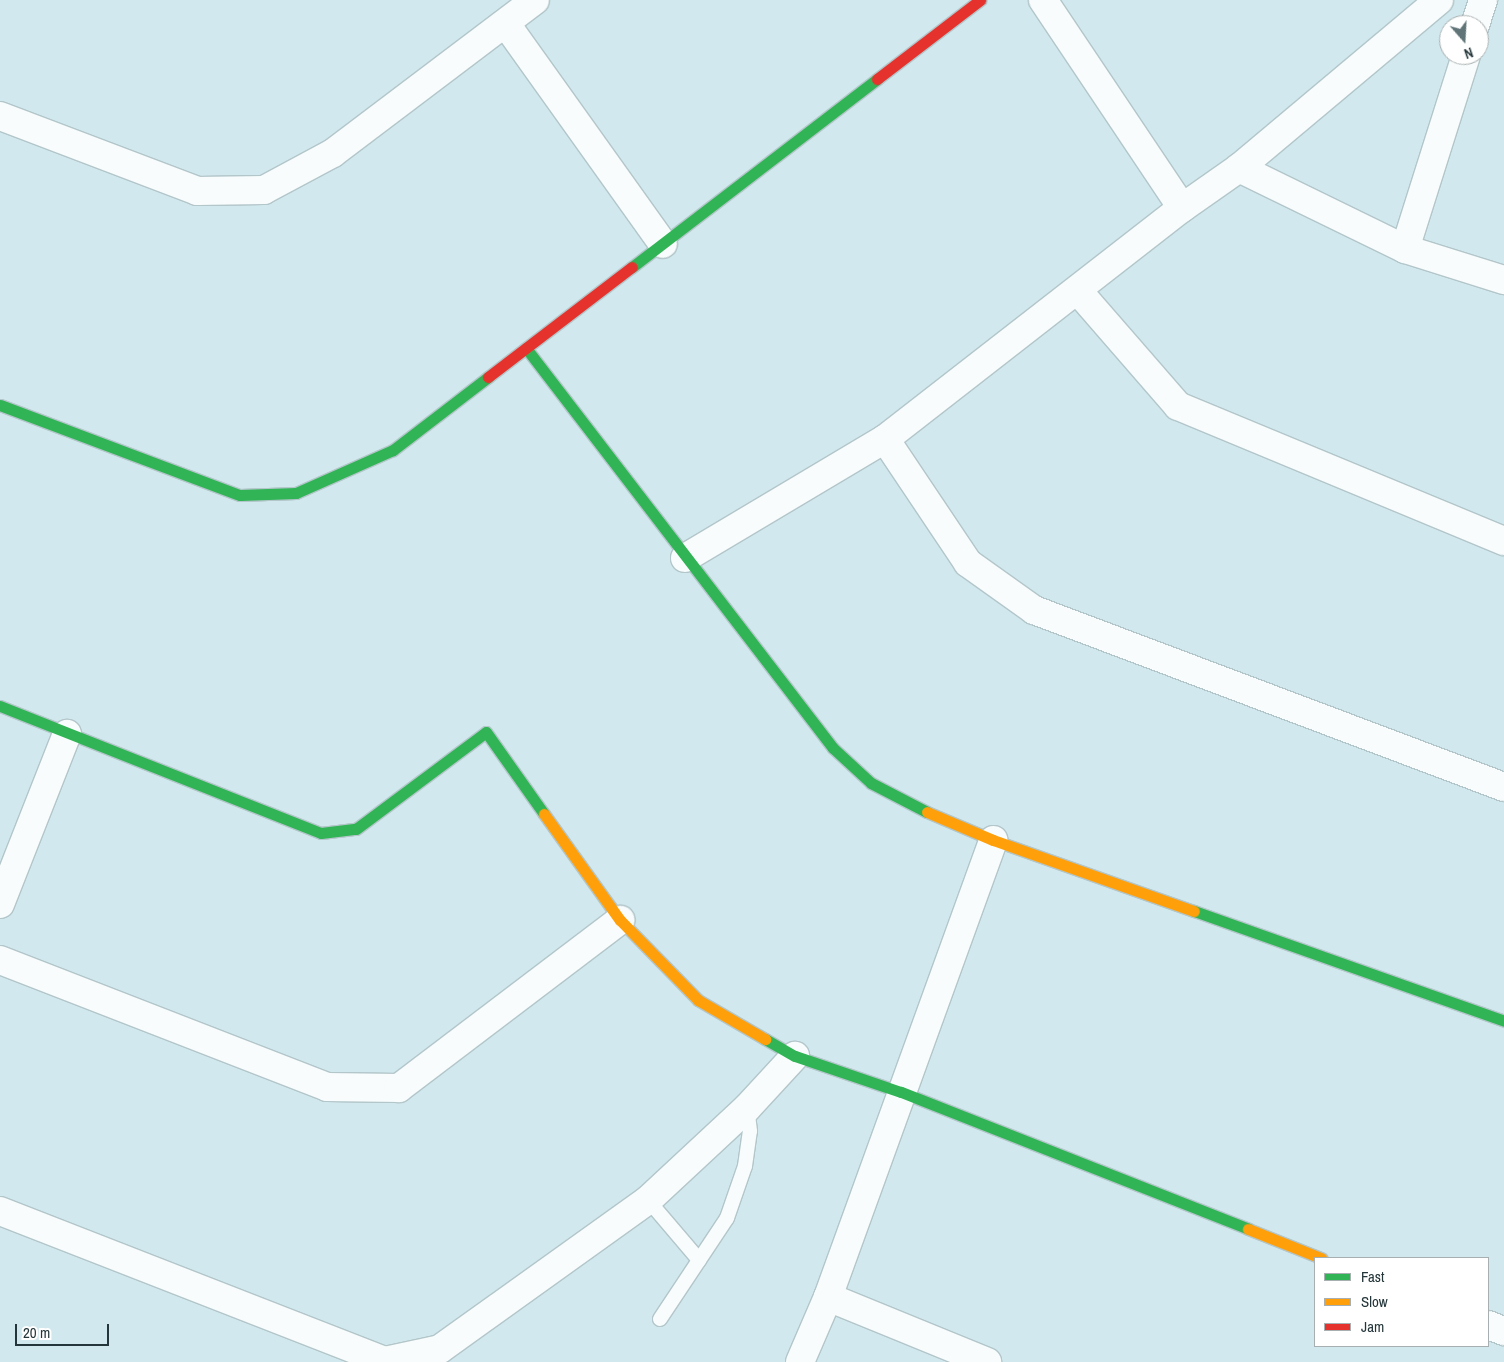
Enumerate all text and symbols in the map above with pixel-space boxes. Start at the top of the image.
north arrow [1439,15,1489,65]
text: N [1462,43,1475,63]
legend [1314,1257,1489,1347]
text: Fast [1361,1266,1384,1287]
text: Slow [1361,1291,1388,1312]
scale bar [18,1314,111,1346]
text: Jam [1361,1316,1384,1337]
text: 20 m [23,1322,50,1343]

